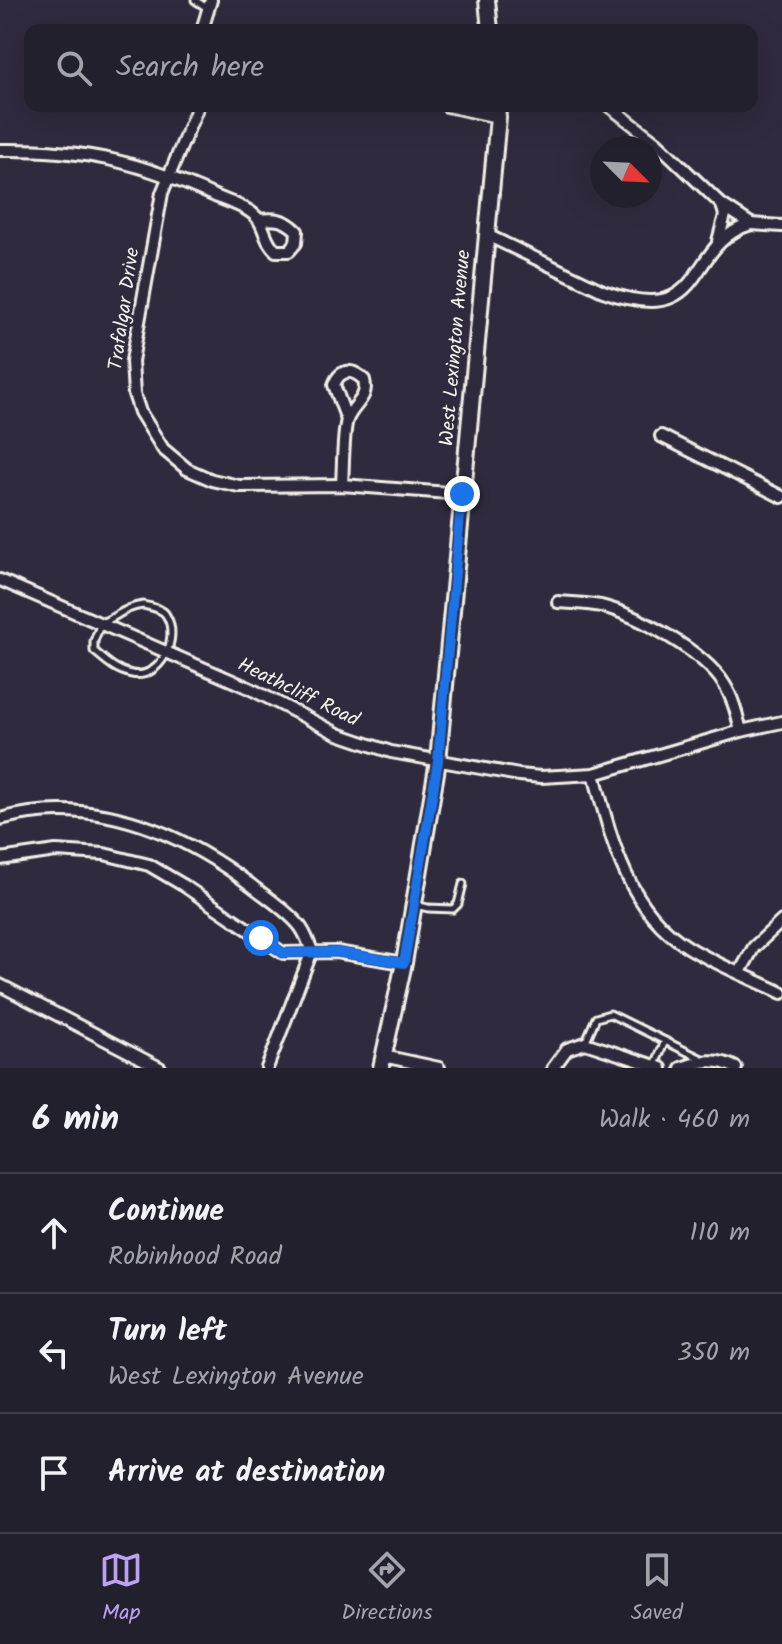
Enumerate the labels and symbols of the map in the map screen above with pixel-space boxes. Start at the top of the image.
north arrow [590,136,662,208]
street label: Trafalgar Drive [101,246,149,372]
street label: West Lexington Avenue [431,249,481,447]
route end [444,476,480,512]
street label: Heathcliff Road [232,650,365,737]
route start [243,920,279,956]

